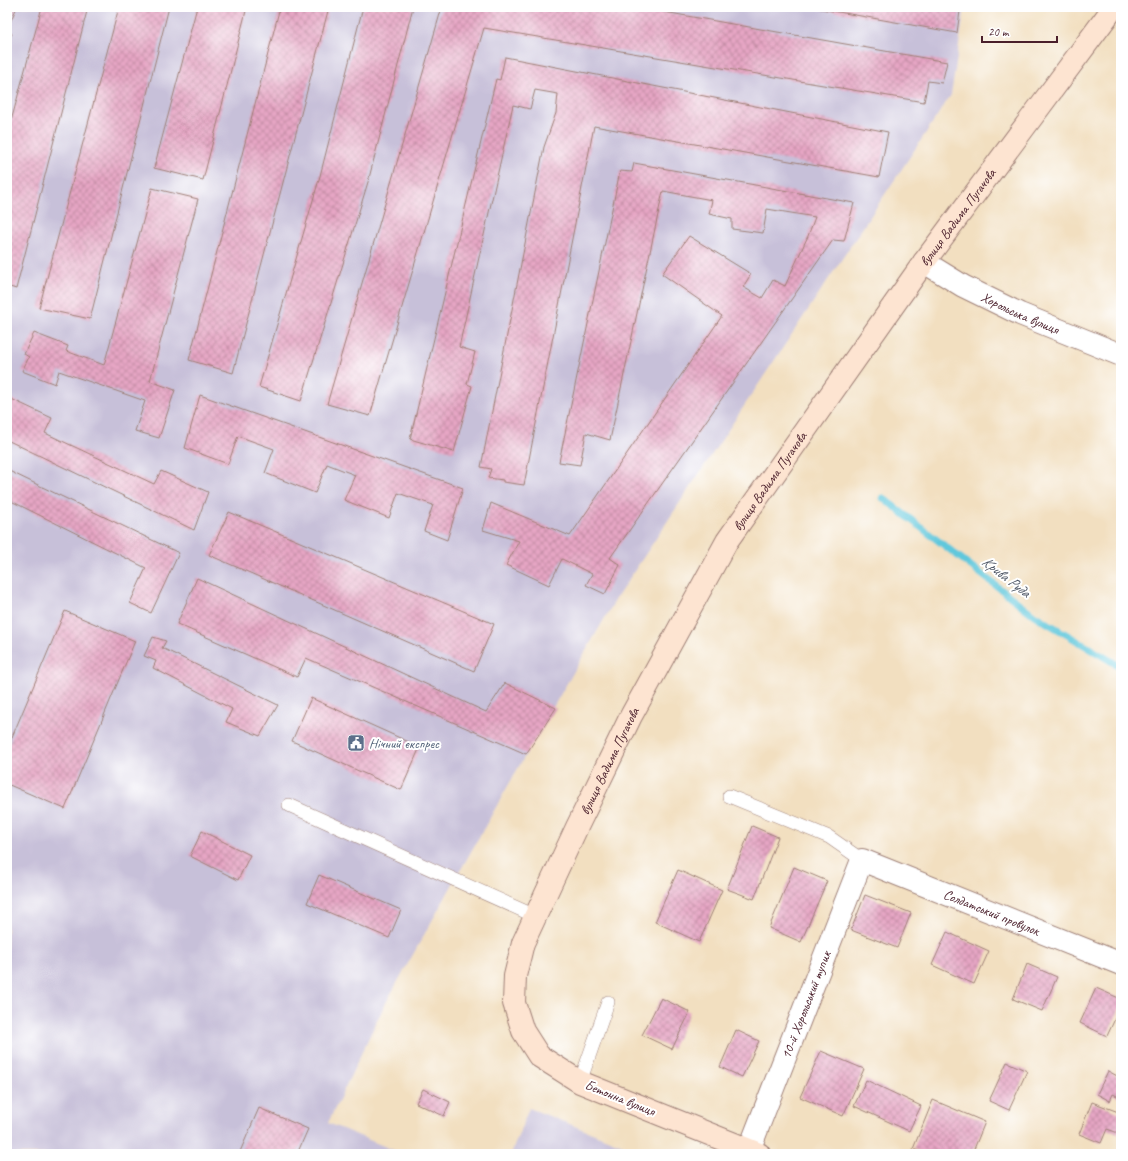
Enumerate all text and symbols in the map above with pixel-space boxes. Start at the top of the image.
scale bar [982,18,1057,44]
text: 20 m [988,24,1010,40]
street label: вулиця Вадима Пугачова [916,164,1000,269]
street label: Хорольська вулиця [979,288,1063,338]
street label: вулиця Вадима Пугачова [729,428,811,534]
water label: Крива Руда [978,552,1035,603]
street label: вулиця Вадима Пугачова [576,704,643,817]
public building icon: Нічний експрес [346,733,366,753]
place label: Нічний експрес [369,735,440,752]
street label: Солдатський провулок [941,885,1044,940]
street label: 10-й Хорольський тупик [777,948,835,1061]
street label: Бетонна вулиця [583,1076,659,1120]

